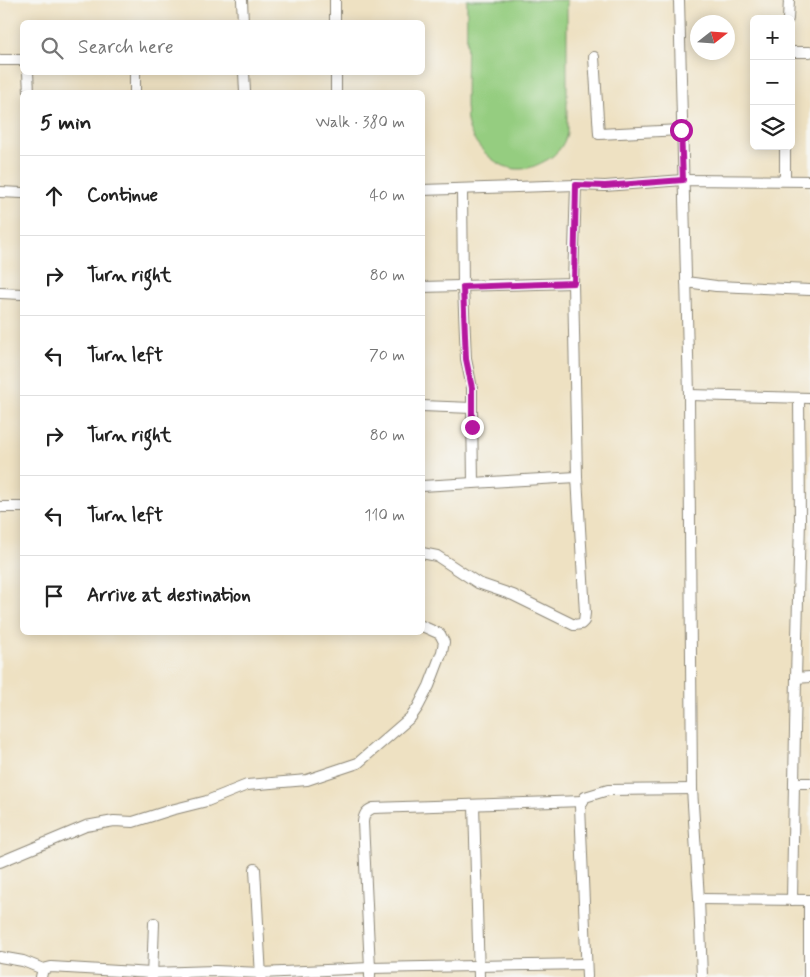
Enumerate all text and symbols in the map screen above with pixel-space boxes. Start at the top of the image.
north arrow [690,15,735,60]
map controls [750,15,795,150]
button: + [750,15,795,60]
search box [20,20,425,75]
icon: search [38,34,66,62]
text: Search here [78,35,174,60]
button: − [750,60,795,105]
button: layers [750,105,795,150]
text: 5 min [40,109,92,137]
text: Walk · 380 m [315,112,405,133]
route start [670,119,693,142]
icon: ahead [40,182,68,210]
text: Continue [87,183,158,208]
text: 40 m [369,185,405,206]
icon: right [40,262,68,290]
text: Turn right [87,263,171,288]
text: 80 m [370,265,405,286]
icon: left [40,342,68,370]
text: Turn left [87,343,163,368]
text: 70 m [369,345,405,366]
route end [461,416,484,439]
icon: right [40,422,68,450]
text: Turn right [87,423,171,448]
text: 80 m [370,425,405,446]
icon: left [40,502,68,530]
text: Turn left [87,503,163,528]
text: 110 m [364,505,405,526]
icon: arrive [40,582,68,610]
text: Arrive at destination [87,583,251,608]

